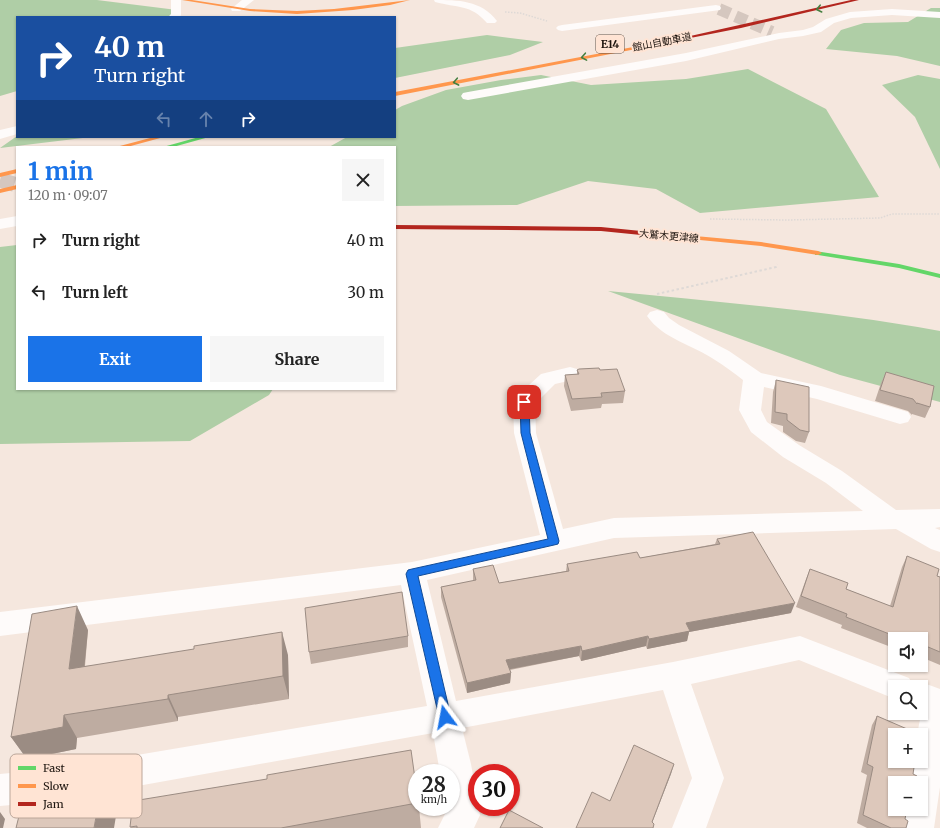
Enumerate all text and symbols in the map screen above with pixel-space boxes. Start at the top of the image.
one-way arrow [816,5,823,13]
text: 40 m [94,29,165,65]
street label: 館山自動車道 [631,30,693,54]
icon: right [28,32,80,84]
road number: E14 [596,35,624,53]
one-way arrow [581,52,587,60]
text: Turn right [94,64,185,87]
one-way arrow [453,77,460,85]
icon: left [153,108,175,130]
icon: ahead [195,108,217,130]
icon: right [237,108,259,130]
text: 1 min [28,156,93,187]
button: close [342,159,384,201]
text: 120 m · 09:07 [28,187,108,204]
street label: 大鷲木更津線 [639,227,699,245]
icon: right [28,229,50,251]
text: Turn right [62,231,140,250]
text: 40 m [347,231,384,250]
icon: left [28,281,50,303]
text: Turn left [62,283,128,302]
text: 30 m [347,283,384,302]
button: Exit [28,336,202,382]
button: Share [210,336,384,382]
pin [507,385,541,419]
icon: arrive [513,391,535,413]
map controls [888,632,928,816]
button: sound [888,632,928,672]
button: search [888,680,928,720]
position arrow [424,696,466,738]
button: + [888,728,928,768]
legend [10,754,142,818]
text: Fast [43,761,66,775]
speed limit sign: 30 [468,764,520,816]
text: 28 [422,772,446,797]
button: − [888,776,928,816]
text: Slow [43,779,69,793]
text: km/h [421,793,447,806]
text: Jam [42,797,64,811]

